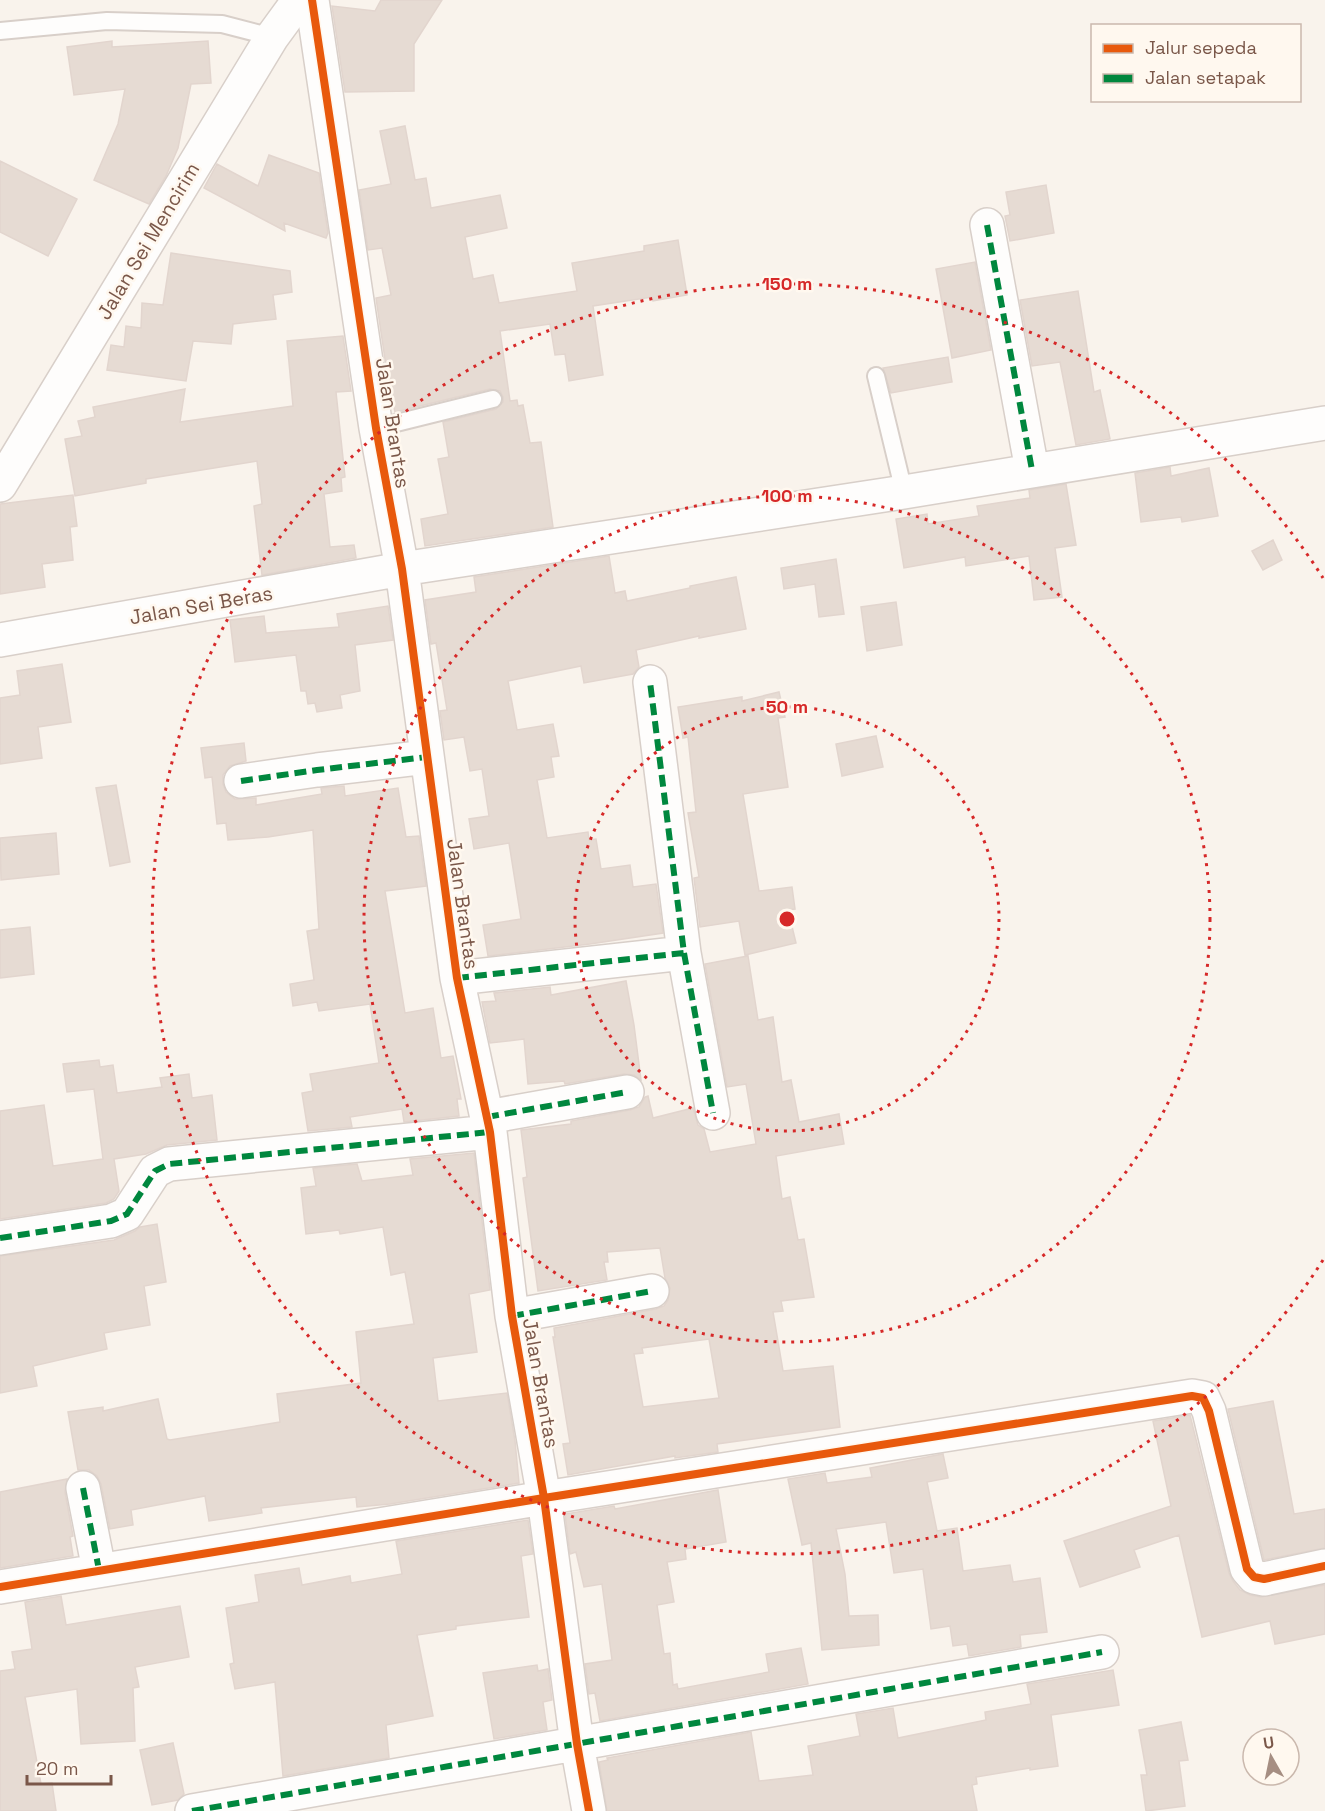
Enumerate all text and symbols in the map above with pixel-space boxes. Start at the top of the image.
legend [1091,24,1301,102]
text: Jalur sepeda [1145,36,1257,59]
text: Jalan setapak [1145,66,1266,89]
street label: Jalan Sei Mencirim [91,158,205,324]
text: 150 m [762,272,812,295]
street label: Jalan Brantas [370,356,416,490]
text: 100 m [761,484,813,507]
street label: Jalan Sei Beras [127,580,275,630]
text: 50 m [766,695,808,718]
street label: Jalan Brantas [441,837,485,971]
centre of rings [777,909,797,929]
street label: Jalan Brantas [517,1316,565,1450]
north arrow [1241,1727,1301,1787]
text: U [1262,1731,1276,1754]
scale bar [27,1748,111,1786]
text: 20 m [36,1757,79,1780]

